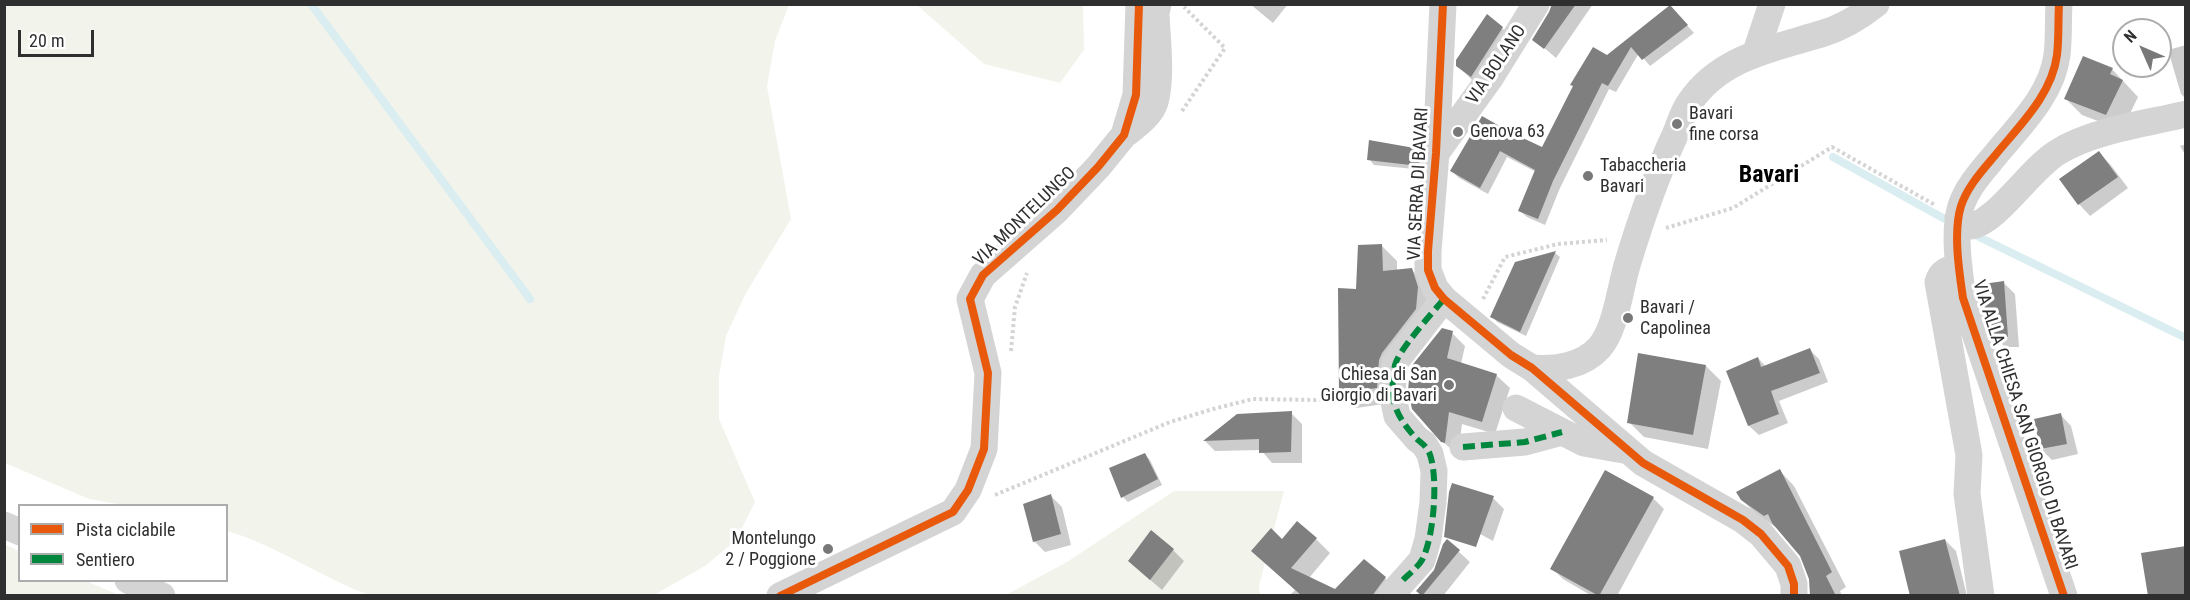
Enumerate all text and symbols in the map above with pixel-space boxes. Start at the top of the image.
scale bar [21,18,98,56]
north arrow [2112,18,2172,78]
street label: VIA BOLANO [1463,21,1531,109]
text: N [2120,26,2141,47]
text: 20 m [29,30,64,51]
place label: Bavari fine corsa [1689,103,1759,146]
street label: VIA SERRA DI BAVARI [1404,107,1434,261]
marker: Bavari fine corsa [1670,117,1684,131]
place label: Genova 63 [1470,121,1545,143]
marker: Genova 63 [1451,125,1465,139]
place label: Tabaccheria Bavari [1600,155,1686,198]
district label: Bavari [1739,162,1799,190]
street label: VIA MONTELUNGO [969,163,1081,271]
marker: Tabaccheria Bavari [1581,169,1595,183]
street label: VIA ALLA CHIESA SAN GIORGIO DI BAVARI [1967,278,2081,572]
place label: Bavari / Capolinea [1640,297,1711,340]
marker: Bavari / Capolinea [1621,311,1635,325]
place label: Chiesa di San Giorgio di Bavari [1320,364,1437,406]
marker: Chiesa di San Giorgio di Bavari [1442,378,1456,392]
legend [18,504,228,582]
text: Pista ciclabile [76,519,175,540]
place label: Montelungo 2 / Poggione [725,528,816,570]
marker: Montelungo 2 / Poggione [821,542,835,556]
text: Sentiero [76,549,135,570]

